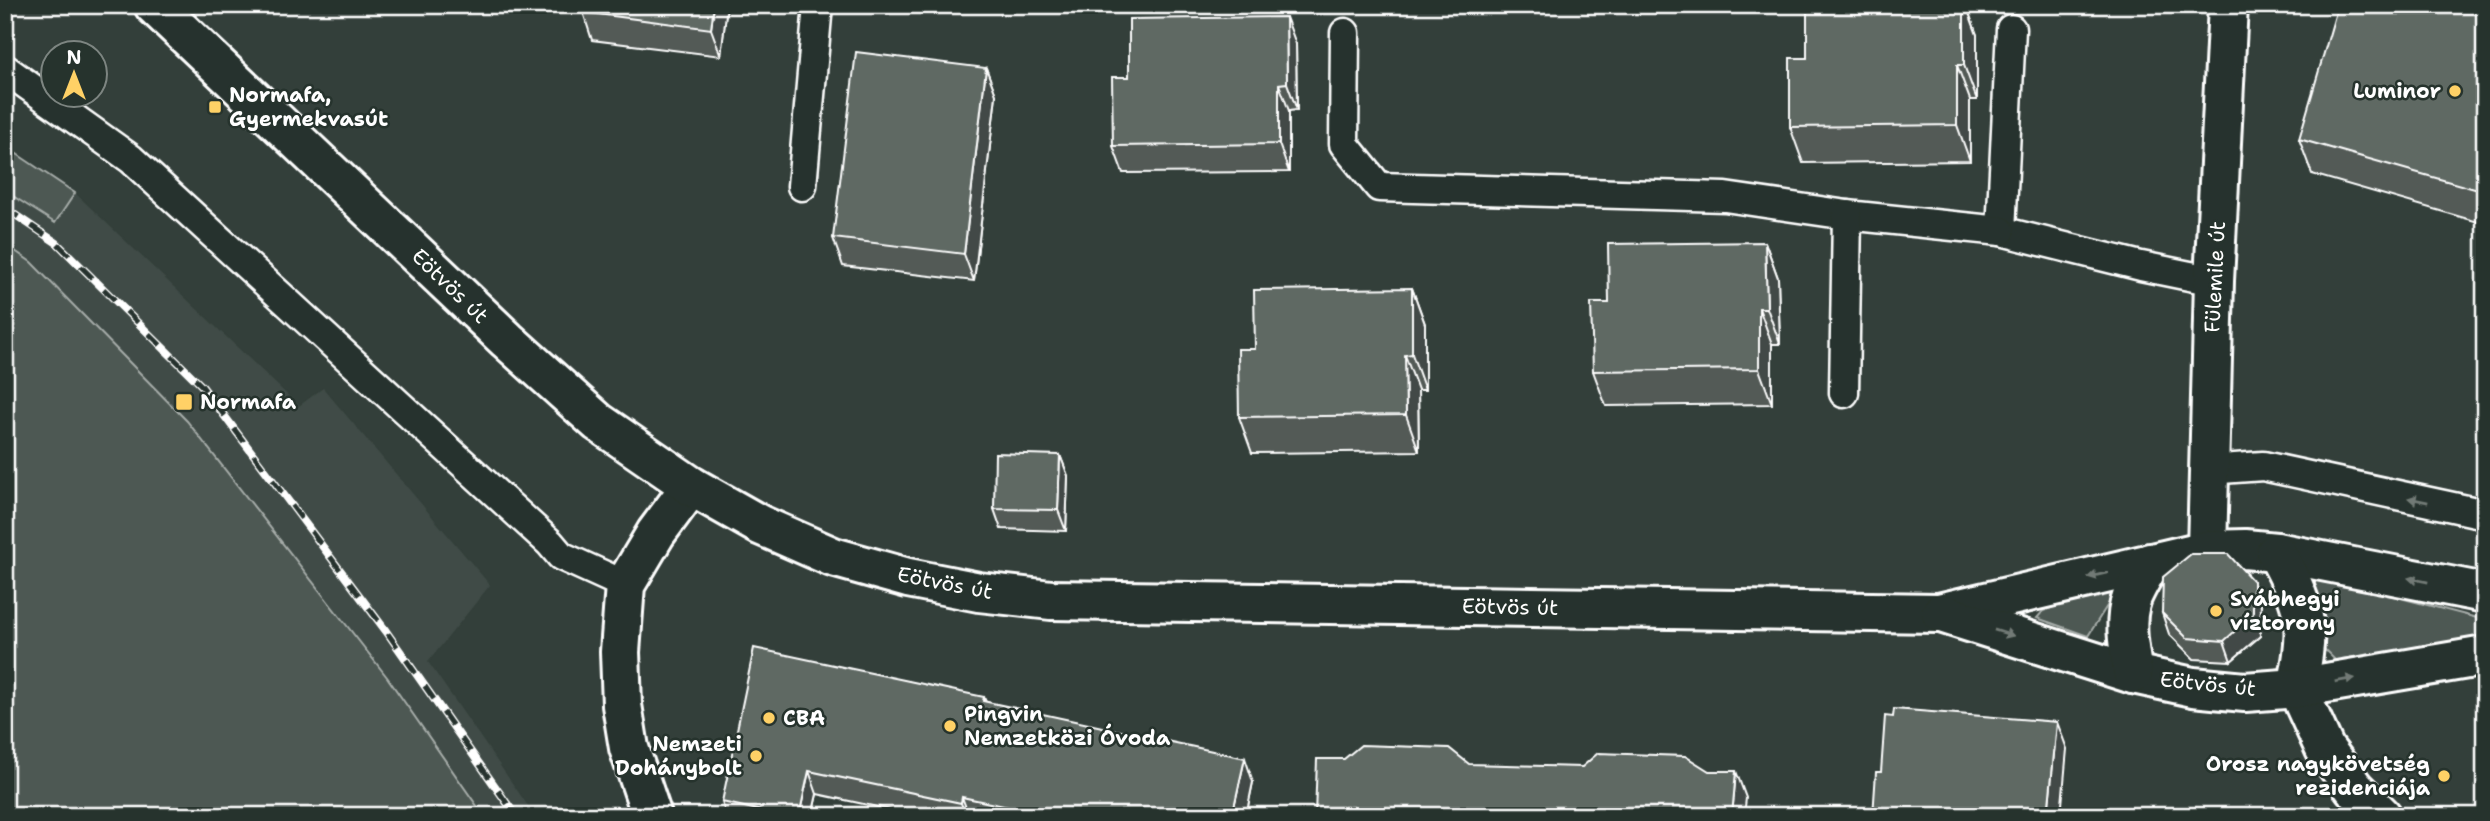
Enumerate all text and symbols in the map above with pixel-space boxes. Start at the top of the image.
north arrow [38,38,108,108]
text: N [66,45,82,70]
place label: Luminor [2353,77,2441,105]
place label: Normafa, Gyermekvasút [229,81,388,133]
marker: Luminor [2447,83,2463,99]
marker: Normafa, Gyermekvasút [207,99,223,115]
street label: Fülemile út [2198,220,2232,334]
street label: Eötvös út [406,242,494,330]
place label: Normafa [200,388,297,416]
marker: Normafa [174,392,194,412]
one-way arrow [2407,494,2429,505]
street label: Eötvös út [895,560,995,606]
one-way arrow [2087,570,2109,581]
one-way arrow [2407,574,2429,585]
place label: Svábhegyi víztorony [2230,585,2340,637]
street label: Eötvös út [1462,592,1558,622]
marker: Svábhegyi víztorony [2208,603,2224,619]
one-way arrow [1993,629,2014,639]
street label: Eötvös út [2159,665,2257,703]
one-way arrow [2334,674,2356,685]
place label: Pingvin Nemzetközi Óvoda [964,700,1171,752]
place label: CBA [783,704,825,732]
marker: CBA [761,710,777,726]
marker: Pingvin Nemzetközi Óvoda [942,718,958,734]
place label: Nemzeti Dohánybolt [615,730,742,782]
marker: Nemzeti Dohánybolt [748,748,764,764]
place label: Orosz nagykövetség rezidenciája [2206,750,2431,802]
marker: Orosz nagykövetség rezidenciája [2436,768,2452,784]

